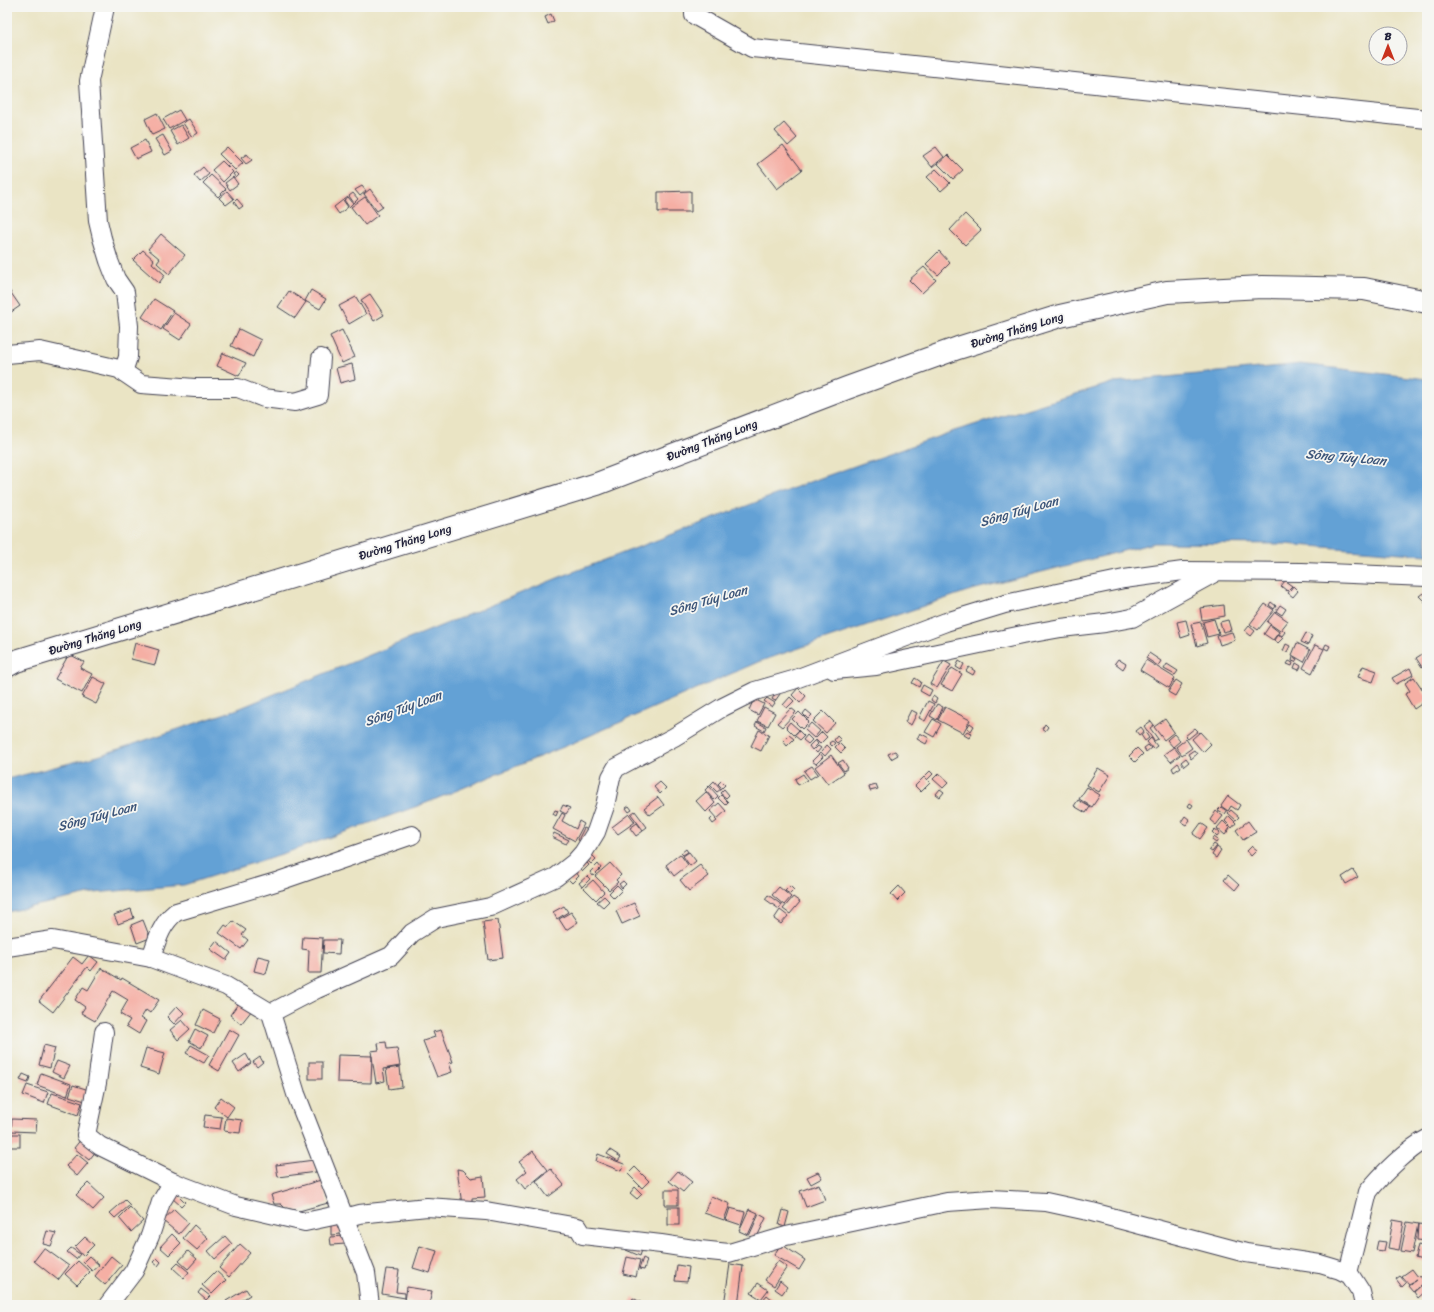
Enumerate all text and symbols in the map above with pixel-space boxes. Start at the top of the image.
north arrow [1368,26,1408,66]
text: B [1385,27,1392,46]
street label: Đường Thăng Long [968,305,1066,355]
street label: Đường Thăng Long [663,412,761,468]
water label: Sông Túy Loan [1305,442,1389,472]
water label: Sông Túy Loan [977,488,1063,533]
street label: Đường Thăng Long [356,517,454,567]
water label: Sông Túy Loan [666,577,752,622]
street label: Đường Thăng Long [46,612,144,662]
water label: Sông Túy Loan [361,683,447,733]
water label: Sông Túy Loan [55,794,141,838]

